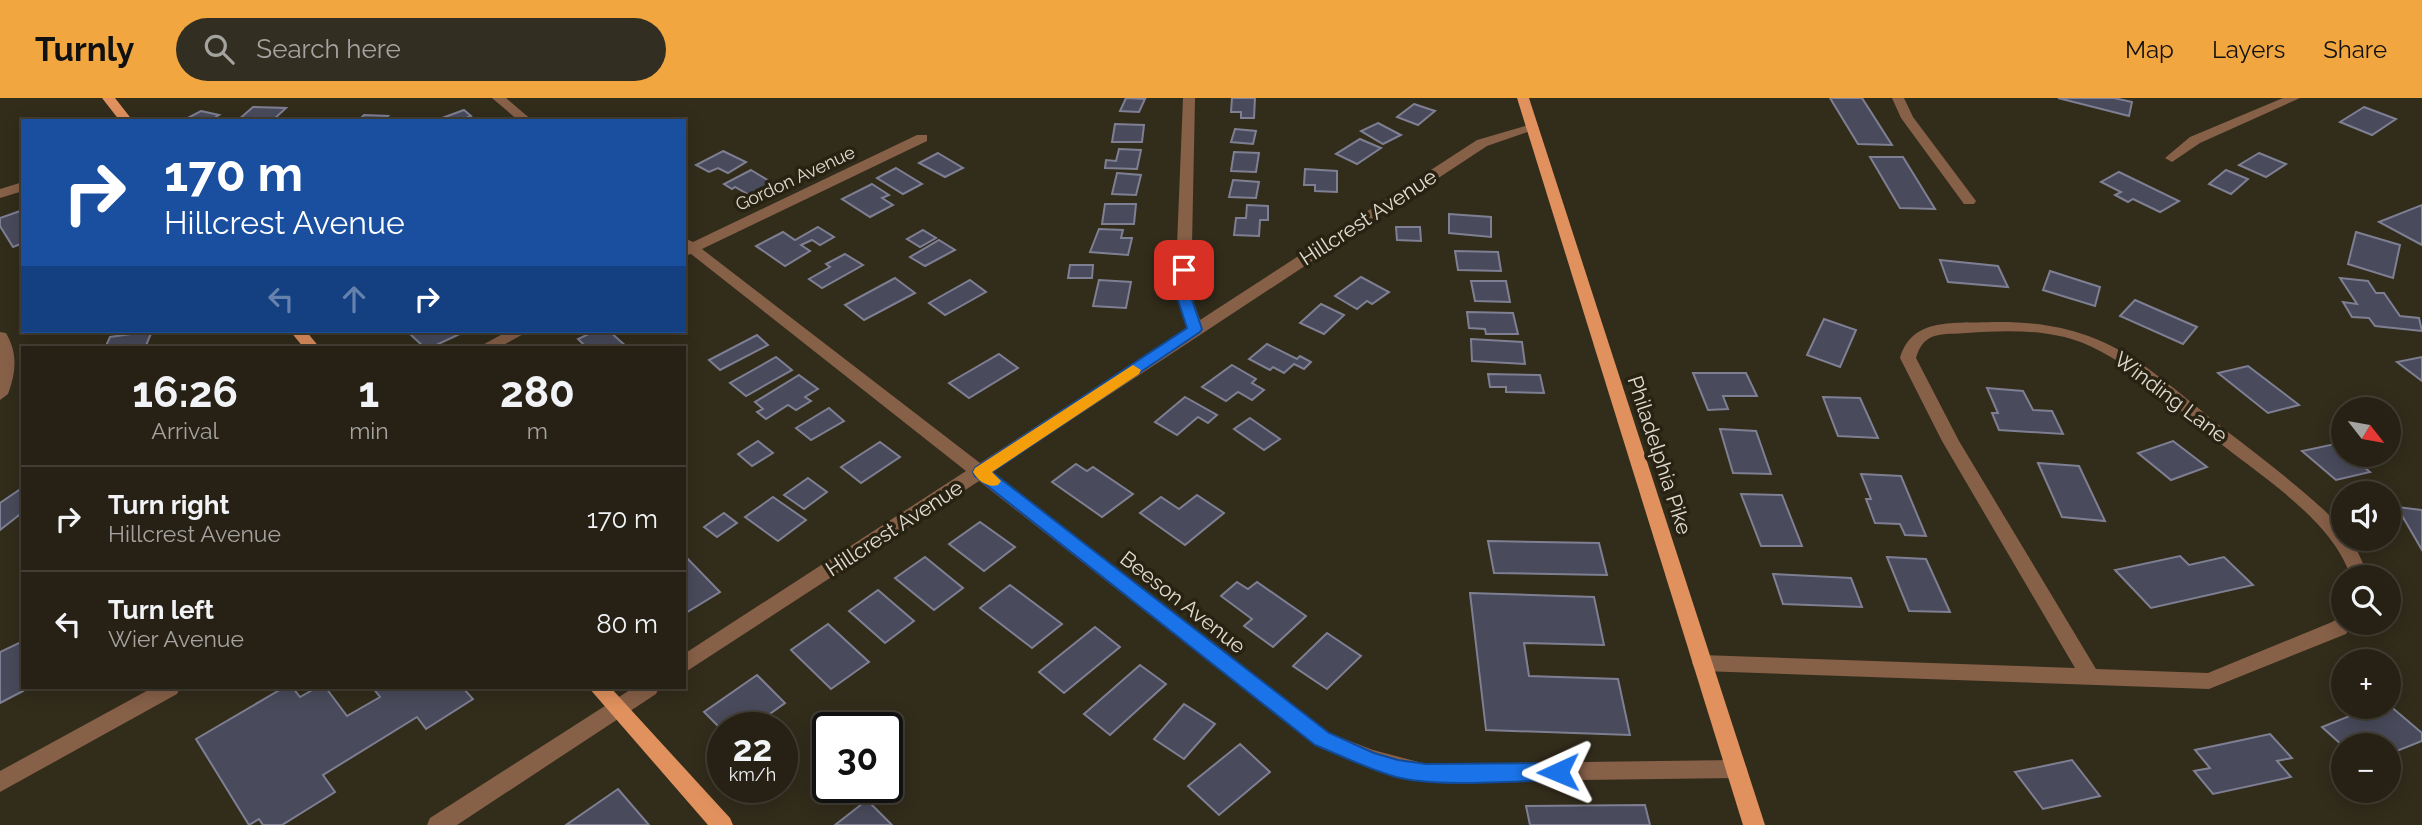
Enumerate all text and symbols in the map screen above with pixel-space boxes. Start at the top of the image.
search box [176,18,666,81]
text: Turnly [35,30,134,69]
icon: search [200,30,238,68]
text: Search here [256,34,401,64]
text: Map [2125,35,2174,64]
text: Layers [2212,35,2285,64]
text: Share [2323,35,2387,64]
street label: Gordon Avenue [732,141,858,215]
text: 170 m [164,145,303,202]
icon: right [49,147,140,238]
street label: Hillcrest Avenue [1295,163,1441,271]
text: Hillcrest Avenue [164,204,405,241]
pin [1154,240,1214,300]
icon: arrive [1165,251,1203,289]
icon: left [262,280,300,318]
icon: ahead [335,280,373,318]
icon: right [408,280,446,318]
street label: Winding Lane [2109,346,2233,448]
text: 16:26 [132,368,238,417]
text: 1 [359,368,379,417]
text: 280 [500,368,575,417]
street label: Philadelphia Pike [1623,373,1697,537]
north arrow [2331,397,2401,467]
map controls [2331,397,2401,803]
text: Arrival [151,417,219,444]
text: min [349,417,389,444]
text: m [527,417,548,444]
street label: Hillcrest Avenue [821,474,967,582]
button: sound [2331,481,2401,551]
text: Turn right [108,490,229,520]
icon: right [49,500,87,538]
text: 170 m [587,504,658,534]
text: Hillcrest Avenue [108,520,281,547]
street label: Beeson Avenue [1115,545,1251,659]
button: search [2331,565,2401,635]
text: Turn left [108,595,214,625]
icon: left [49,605,87,643]
text: 80 m [596,609,658,639]
text: Wier Avenue [108,625,244,652]
button: + [2331,649,2401,719]
speed limit sign: 30 [812,712,903,803]
text: 22 [733,728,772,769]
button: − [2331,733,2401,803]
position arrow [1521,735,1595,809]
text: km/h [729,764,776,785]

